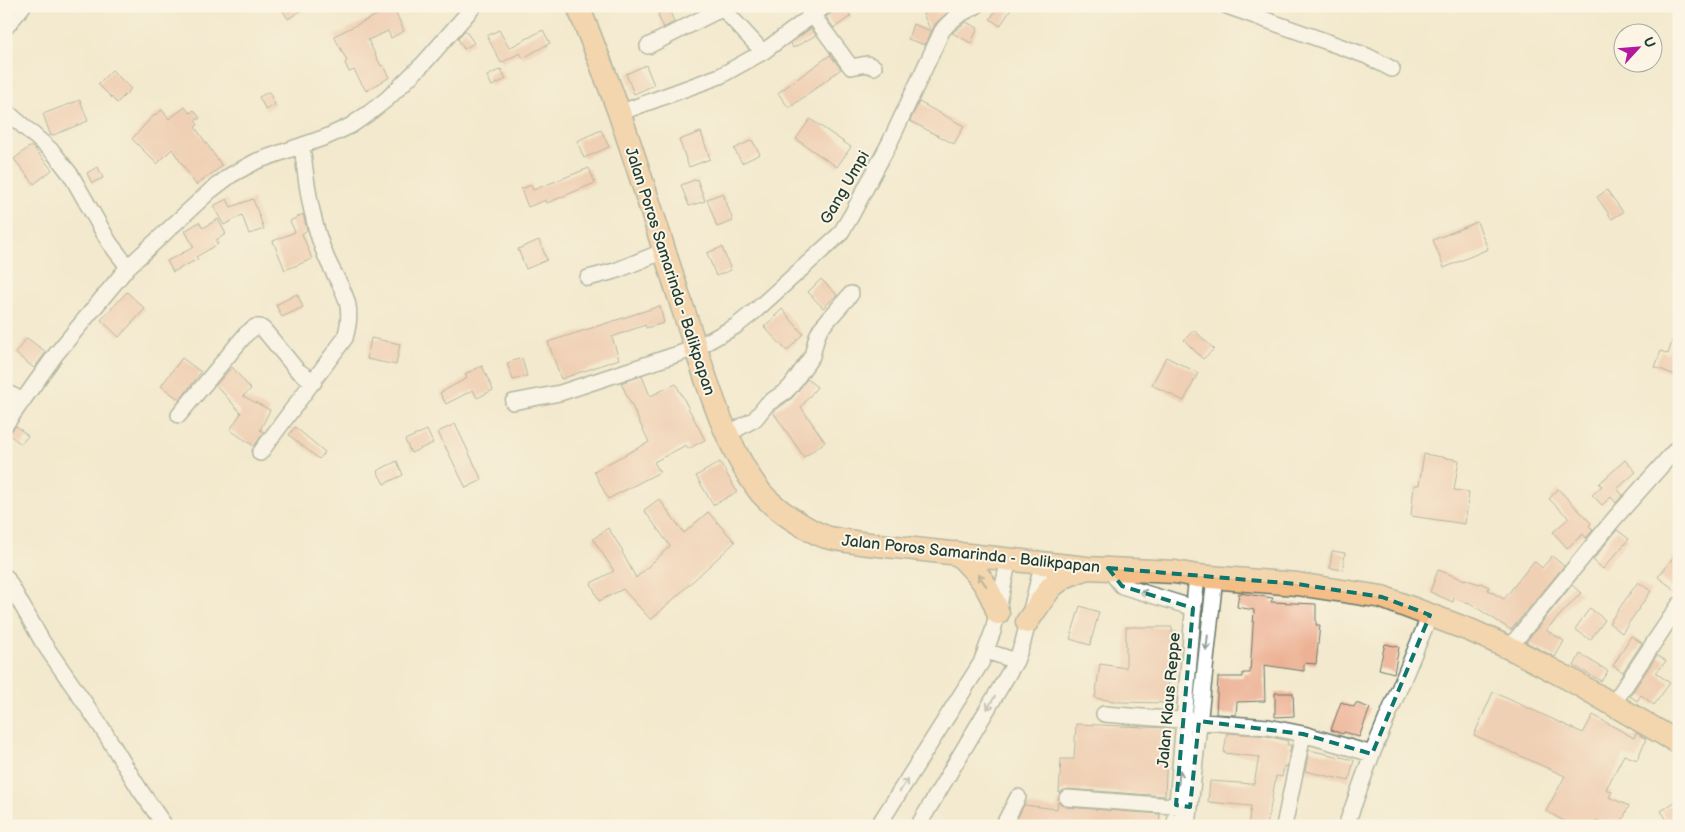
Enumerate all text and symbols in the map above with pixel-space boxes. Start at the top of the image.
north arrow [1612,22,1662,72]
text: U [1639,34,1659,51]
street label: Jalan Poros Samarinda - Balikpapan [620,145,719,398]
street label: Gang Umpi [817,148,874,228]
street label: Jalan Poros Samarinda - Balikpapan [841,531,1101,578]
one-way arrow [977,573,987,587]
one-way arrow [1139,588,1155,598]
street label: Jalan Klaus Reppe [1154,631,1185,769]
one-way arrow [1203,635,1212,651]
one-way arrow [986,695,996,709]
one-way arrow [1174,769,1183,785]
one-way arrow [899,778,909,792]

